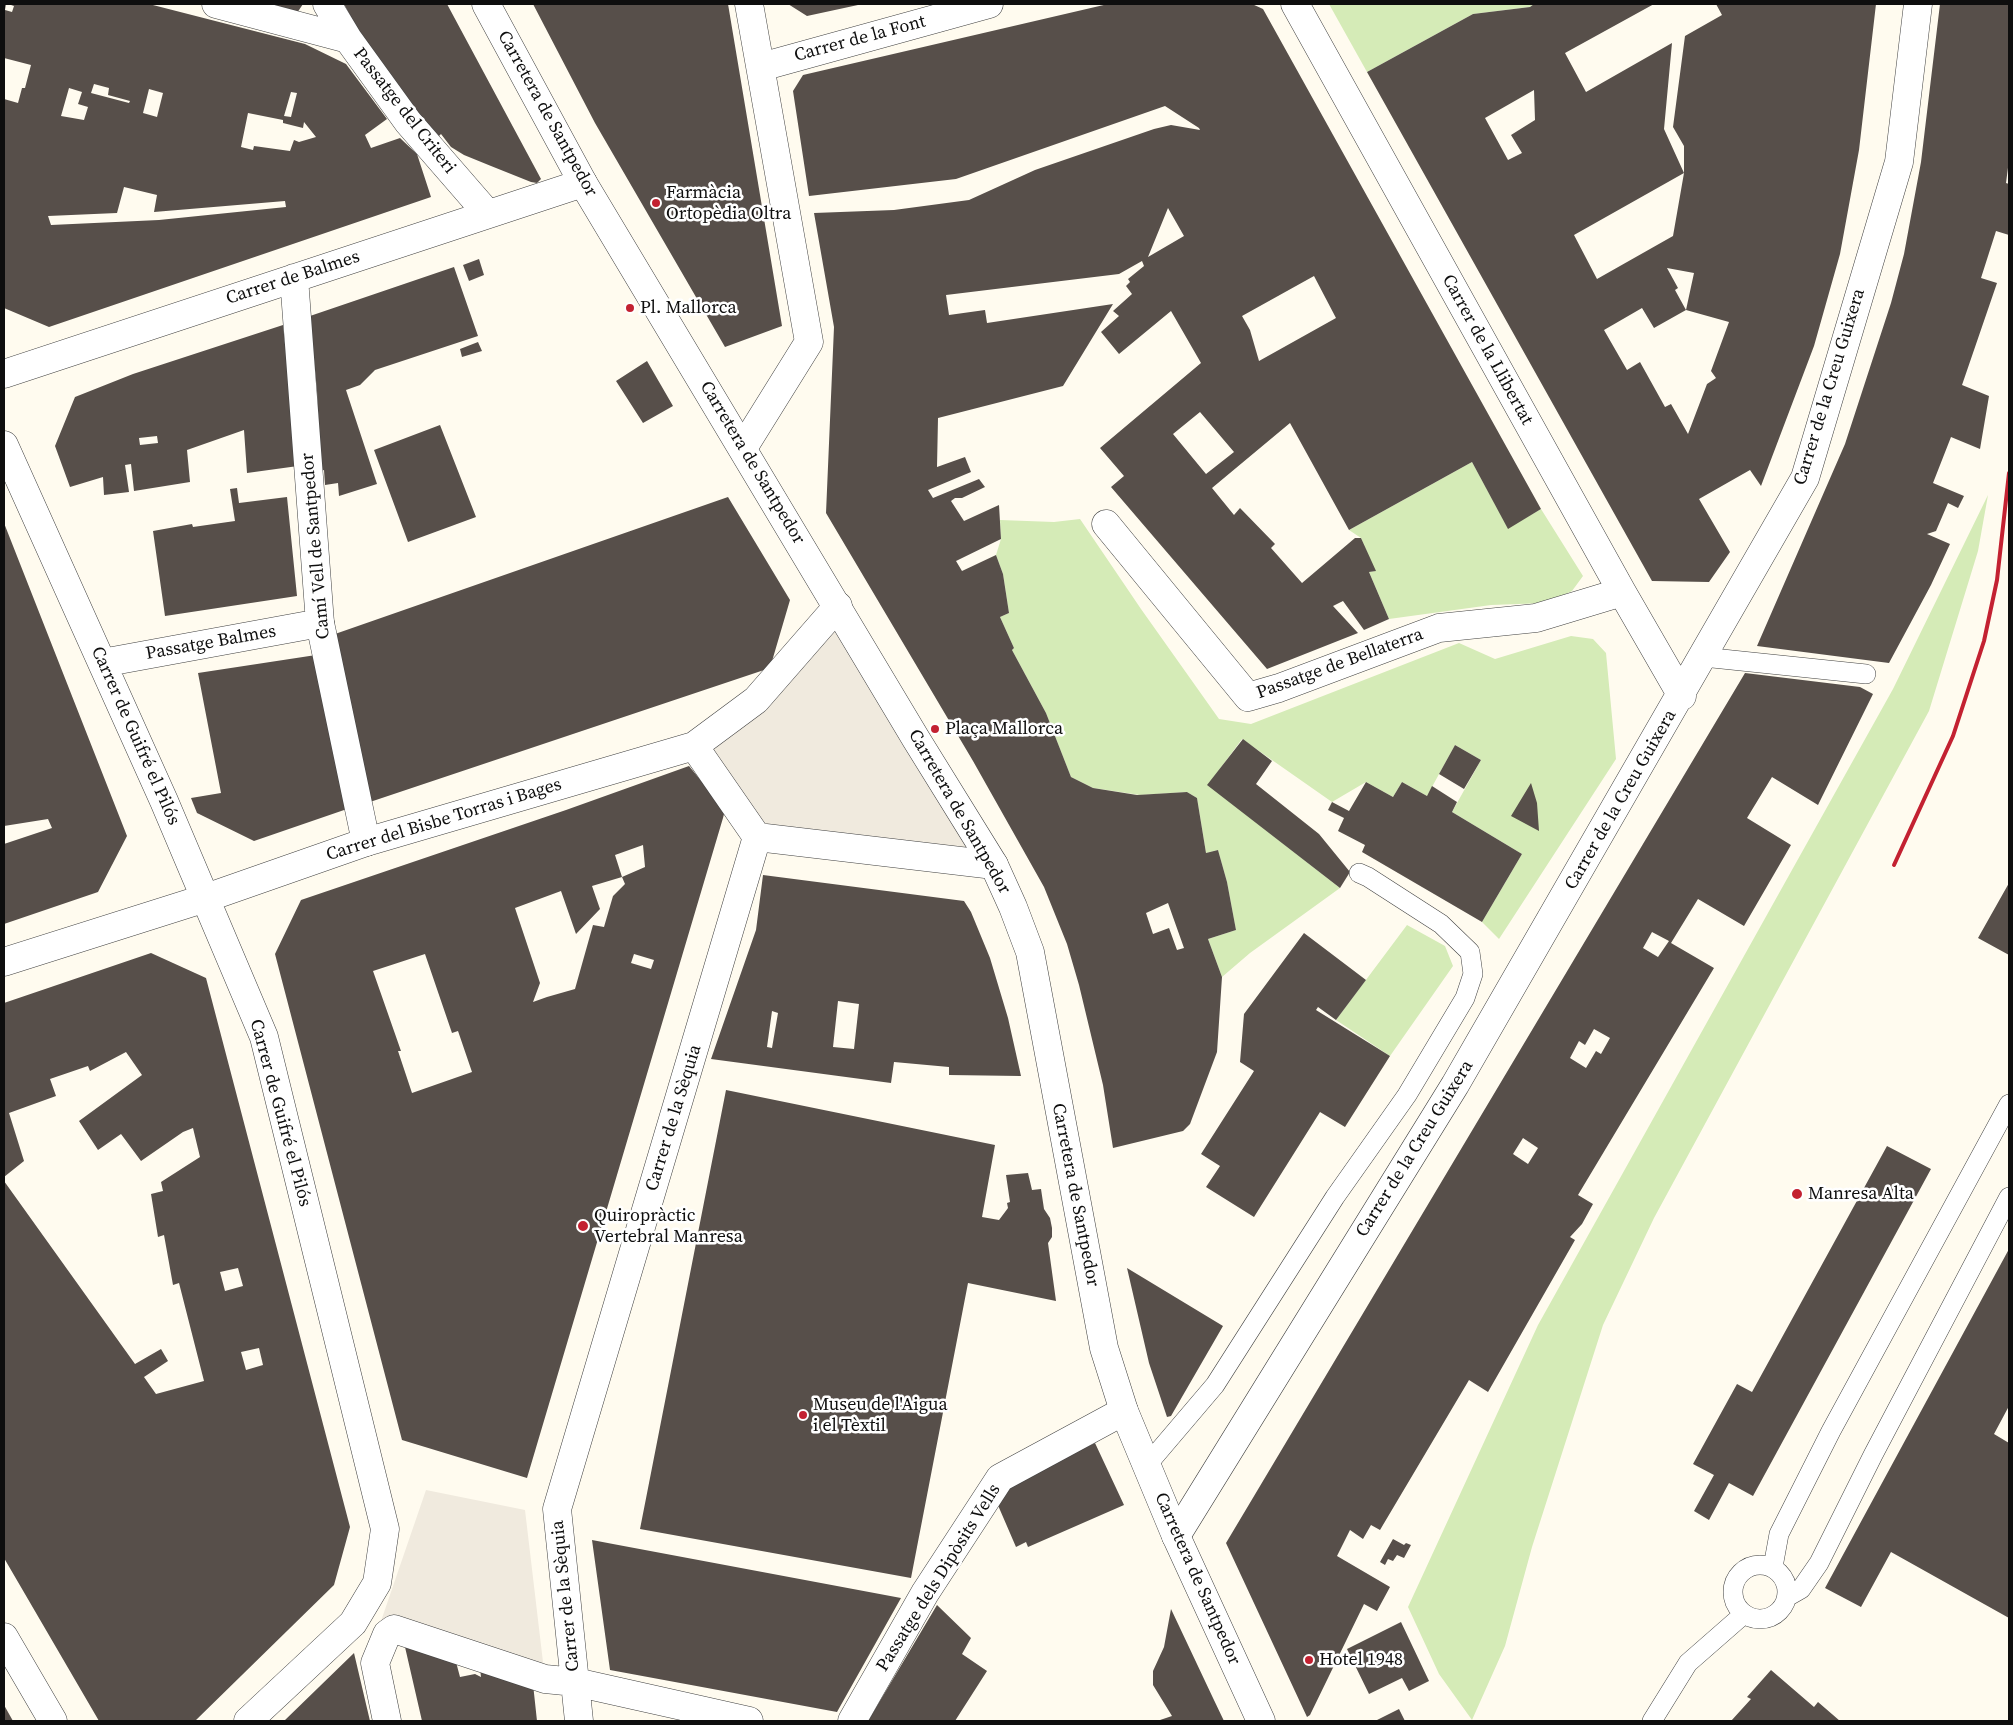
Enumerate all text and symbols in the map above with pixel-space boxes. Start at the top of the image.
street label: Carrer de la Font [792,11,928,67]
street label: Carretera de Santpedor [492,27,602,201]
street label: Passatge del Criteri [348,44,460,178]
place label: Farmàcia Ortopèdia Oltra [666,182,791,224]
marker: Farmàcia Ortopèdia Oltra [650,197,662,209]
street label: Carrer de Balmes [224,246,362,310]
street label: Carrer de la Llibertat [1437,271,1537,429]
street label: Carrer de la Creu Guixera [1790,286,1870,488]
place label: Pl. Mallorca [640,297,737,319]
marker: Pl. Mallorca [624,302,636,314]
street label: Carretera de Santpedor [695,378,809,548]
street label: Camí Vell de Santpedor [297,452,335,640]
street label: Passatge Balmes [144,621,278,665]
street label: Passatge de Bellaterra [1254,624,1426,704]
street label: Carrer de Guifré el Pilós [86,643,184,829]
street label: Carrer de la Creu Guixera [1561,706,1681,894]
place label: Plaça Mallorca [945,718,1063,740]
marker: Plaça Mallorca [929,723,941,735]
street label: Carretera de Santpedor [903,726,1015,898]
street label: Carrer del Bisbe Torras i Bages [324,774,564,866]
street label: Carrer de Guifré el Pilós [245,1017,315,1209]
street label: Carrer de la Sèquia [641,1042,707,1194]
street label: Carrer de la Creu Guixera [1352,1057,1478,1241]
street label: Carretera de Santpedor [1047,1101,1103,1289]
place label: Manresa Alta [1808,1183,1914,1205]
marker: Manresa Alta [1790,1187,1804,1201]
place label: Quiropràctic Vertebral Manresa [594,1205,743,1248]
marker: Quiropràctic Vertebral Manresa [576,1219,590,1233]
place label: Museu de l'Aigua i el Tèxtil [813,1394,948,1436]
marker: Museu de l'Aigua i el Tèxtil [797,1409,809,1421]
street label: Passatge dels Dipòsits Vells [872,1480,1006,1676]
street label: Carretera de Santpedor [1149,1489,1245,1669]
street label: Carrer de la Sèquia [547,1519,585,1673]
place label: Hotel 1948 [1319,1649,1403,1671]
marker: Hotel 1948 [1303,1654,1315,1666]

